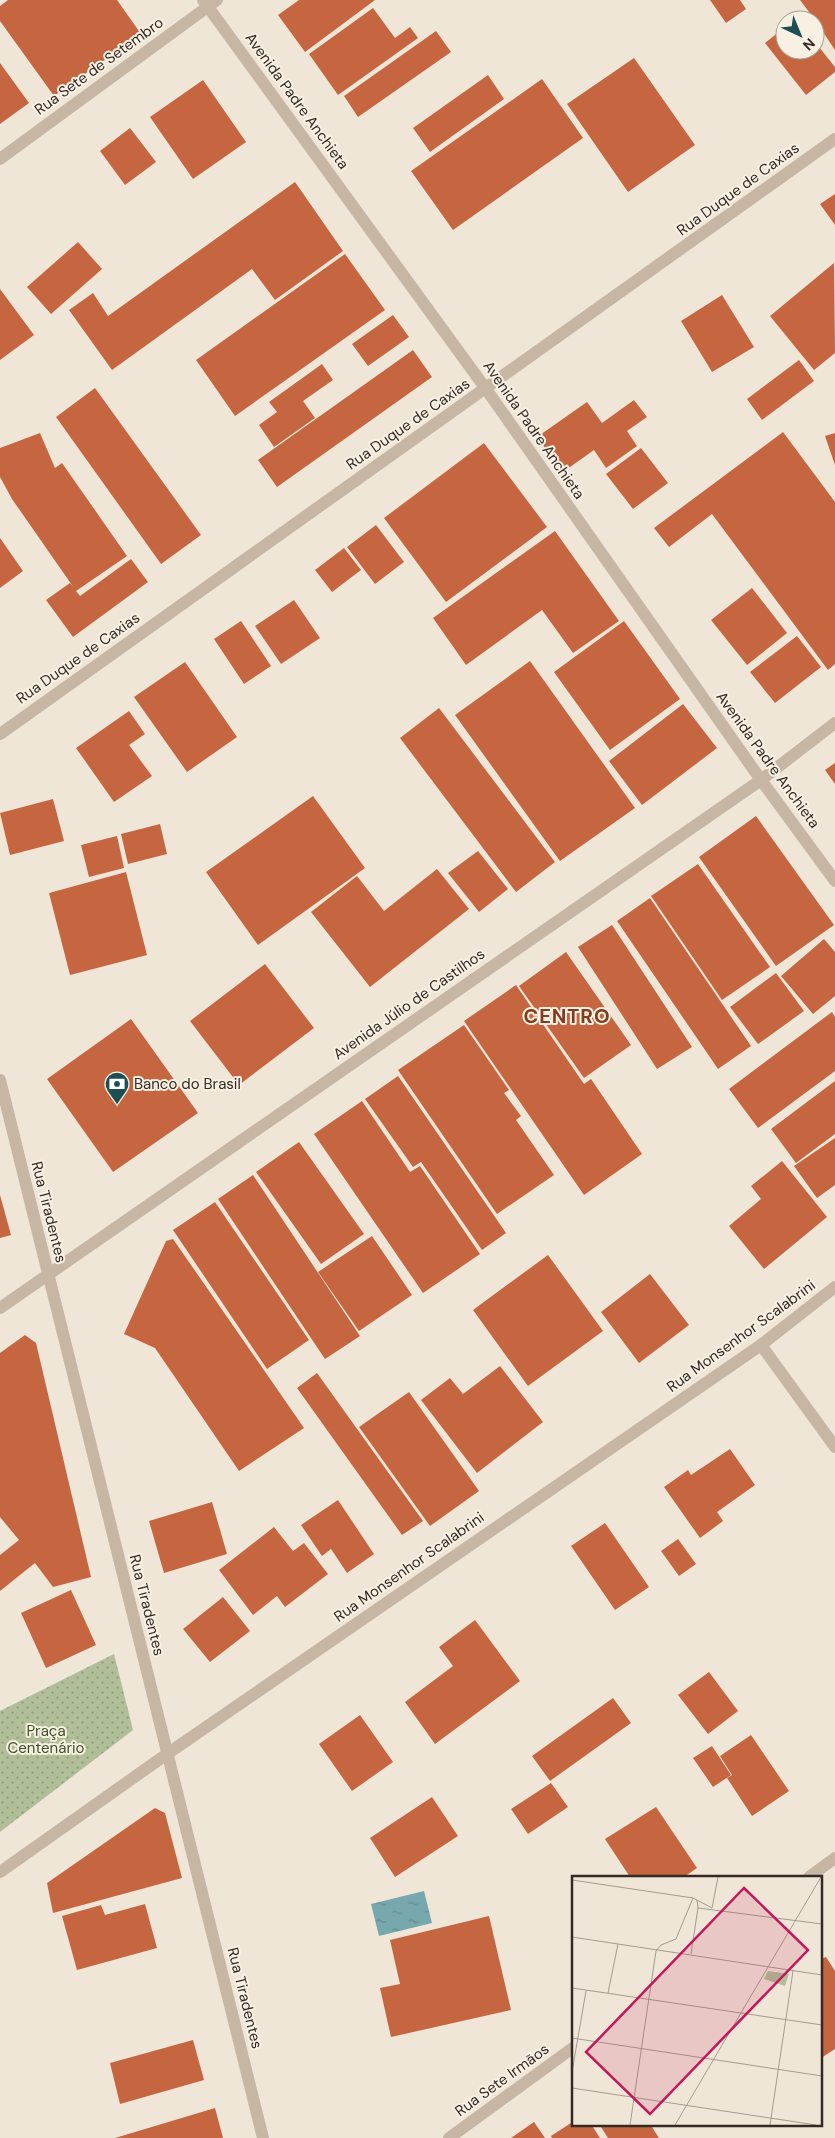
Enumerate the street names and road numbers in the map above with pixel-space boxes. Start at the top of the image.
street label: Rua Sete de Setembro [31,12,168,120]
street label: Avenida Padre Anchieta [241,29,353,173]
street label: Rua Duque de Caxias [673,138,803,240]
street label: Avenida Padre Anchieta [479,357,589,503]
street label: Rua Duque de Caxias [342,374,474,474]
street label: Rua Duque de Caxias [12,608,144,708]
street label: Avenida Padre Anchieta [712,688,824,832]
street label: Avenida Júlio de Castilhos [329,944,489,1064]
street label: Rua Tiradentes [27,1159,71,1265]
street label: Rua Monsenhor Scalabrini [663,1275,819,1397]
street label: Rua Monsenhor Scalabrini [330,1507,488,1627]
street label: Rua Tiradentes [125,1552,169,1658]
street label: Rua Tiradentes [223,1945,267,2051]
street label: Rua Sete Irmãos [451,2039,553,2121]

